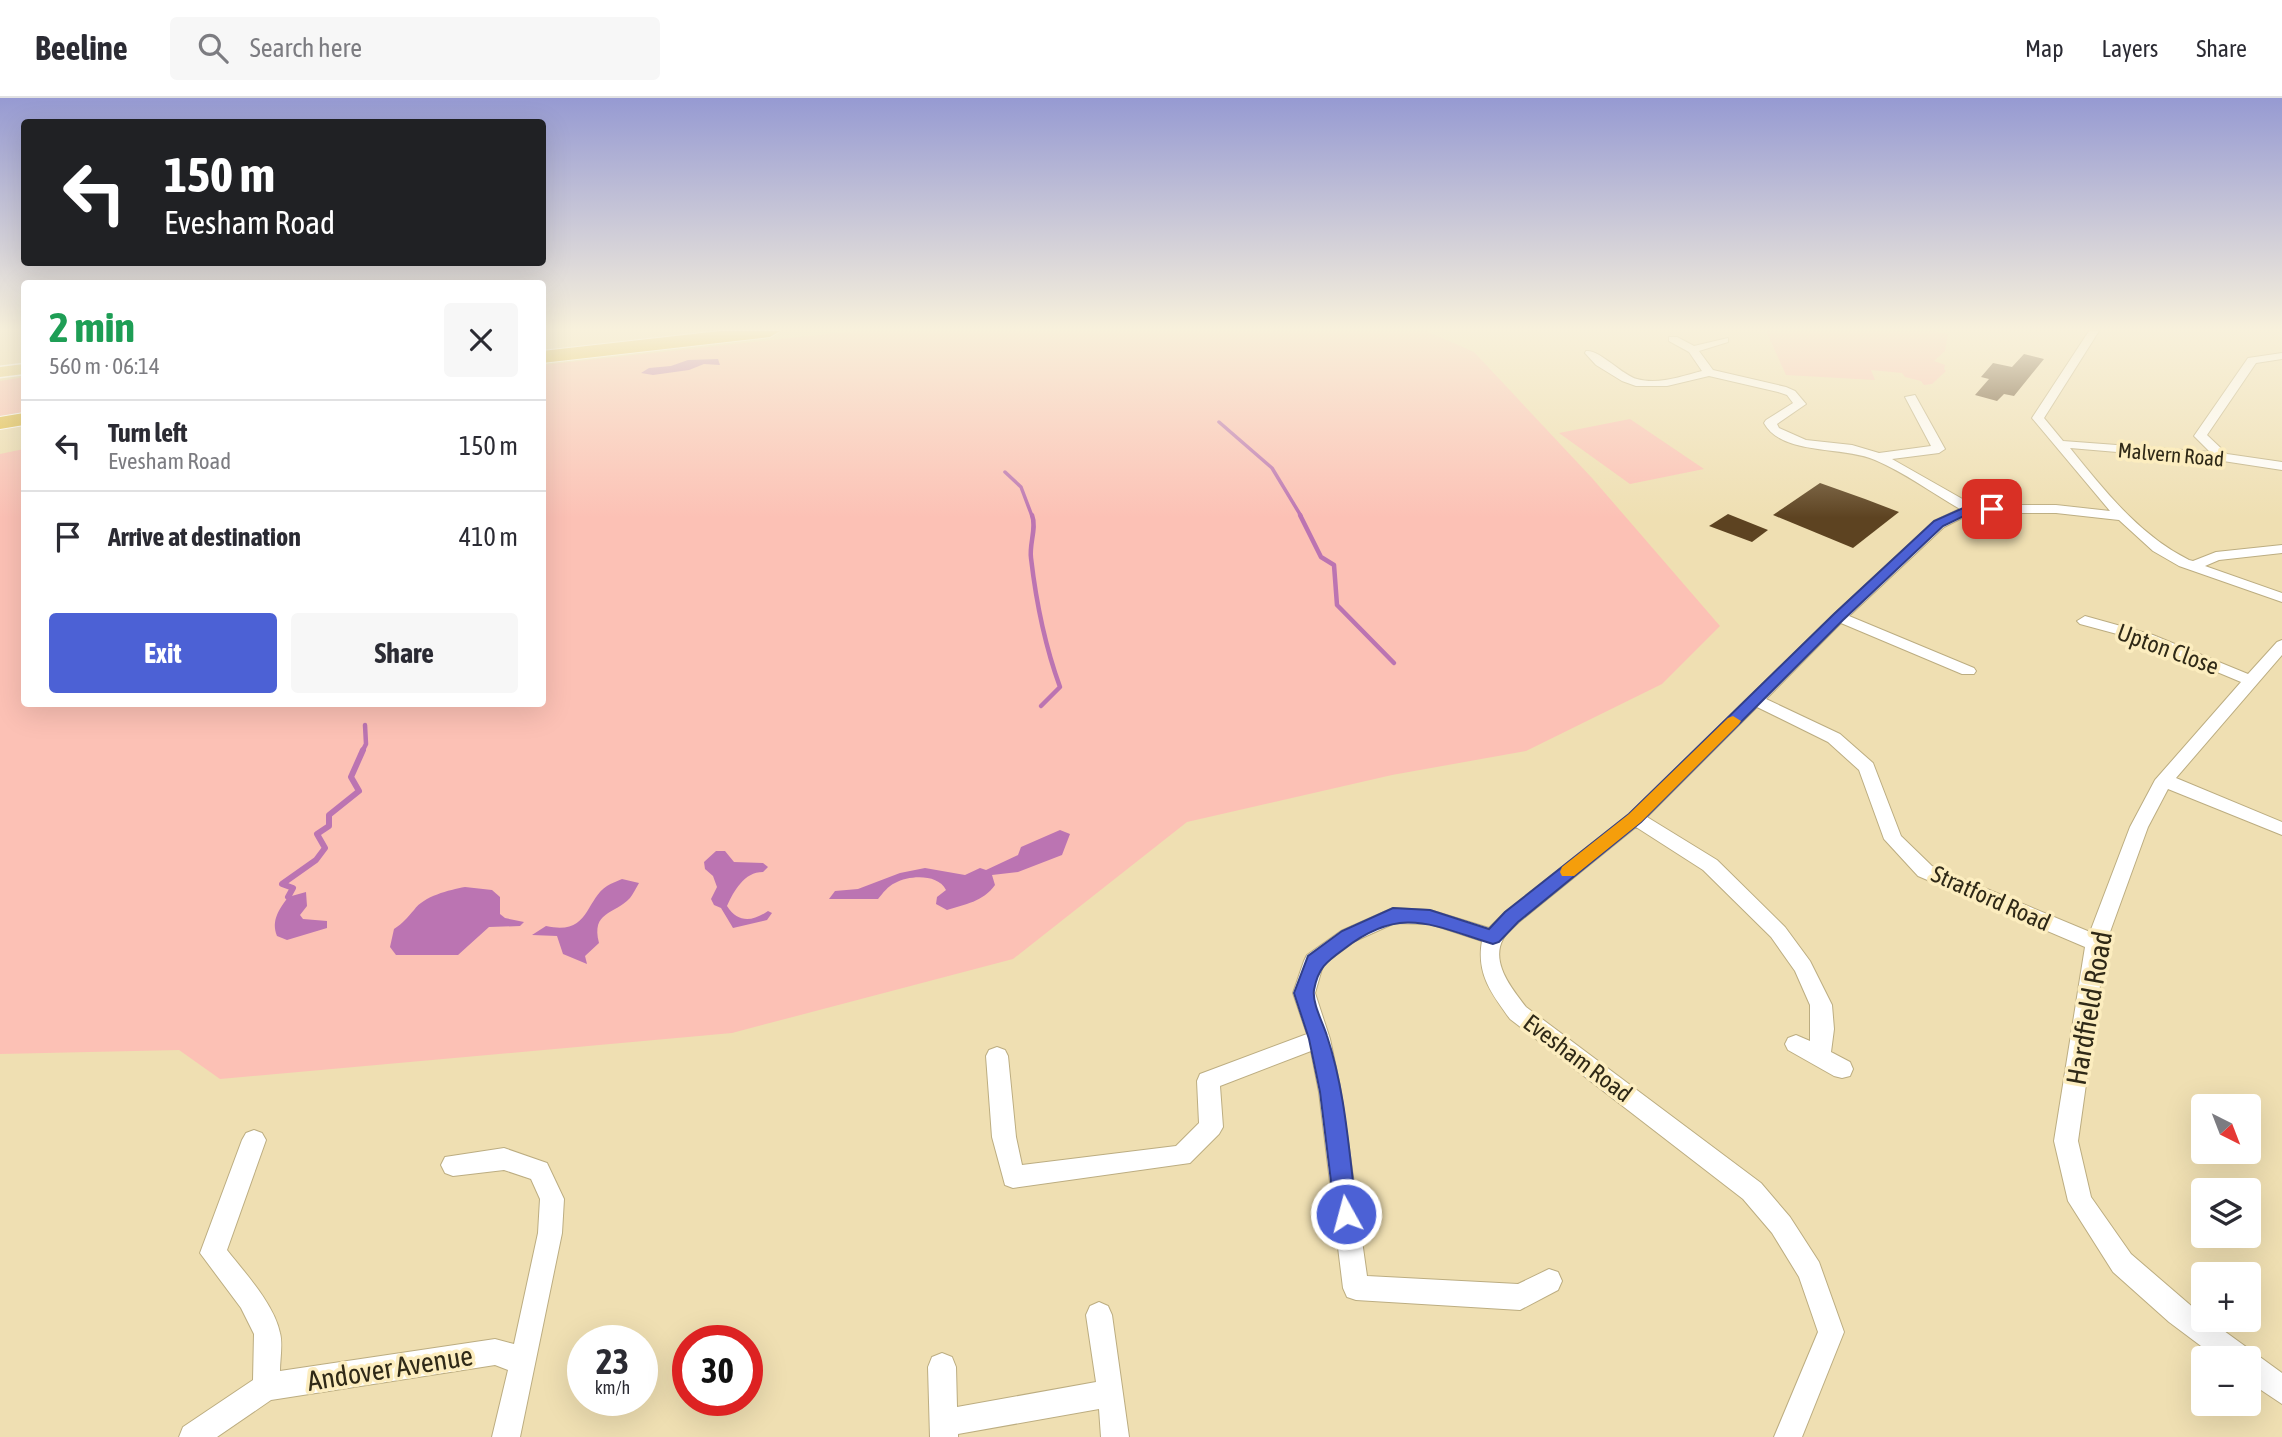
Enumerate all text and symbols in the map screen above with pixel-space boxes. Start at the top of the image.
search box [170,17,660,80]
text: Beeline [35,29,128,67]
icon: search [194,29,232,67]
text: Search here [250,33,362,63]
text: Map [2025,35,2064,62]
text: Layers [2102,35,2158,62]
text: Share [2196,35,2247,62]
text: 150 m [164,146,275,202]
icon: left [49,147,140,238]
text: Evesham Road [164,204,335,241]
text: 2 min [49,303,135,351]
button: close [444,303,518,377]
text: 560 m · 06:14 [49,353,160,379]
text: Turn left [108,418,188,448]
icon: left [49,427,87,465]
text: 150 m [459,431,518,461]
street label: Malvern Road [2117,437,2225,471]
text: Evesham Road [108,448,231,474]
pin [1962,479,2022,539]
icon: arrive [1973,490,2011,528]
icon: arrive [49,518,87,556]
text: Arrive at destination [108,522,301,552]
text: 410 m [459,522,518,552]
button: Exit [49,613,277,693]
button: Share [291,613,518,693]
street label: Upton Close [2114,618,2222,680]
street label: Stratford Road [1927,860,2055,936]
street label: Hardfield Road [2060,929,2118,1087]
street label: Evesham Road [1519,1009,1637,1107]
north arrow [2191,1094,2261,1164]
map controls [2191,1094,2261,1416]
position arrow [1309,1177,1383,1251]
button: layers [2191,1178,2261,1248]
button: + [2191,1262,2261,1332]
speed limit sign: 30 [672,1325,763,1416]
street label: Andover Avenue [305,1339,475,1397]
text: 23 [596,1341,629,1381]
button: − [2191,1346,2261,1416]
text: km/h [595,1377,630,1398]

